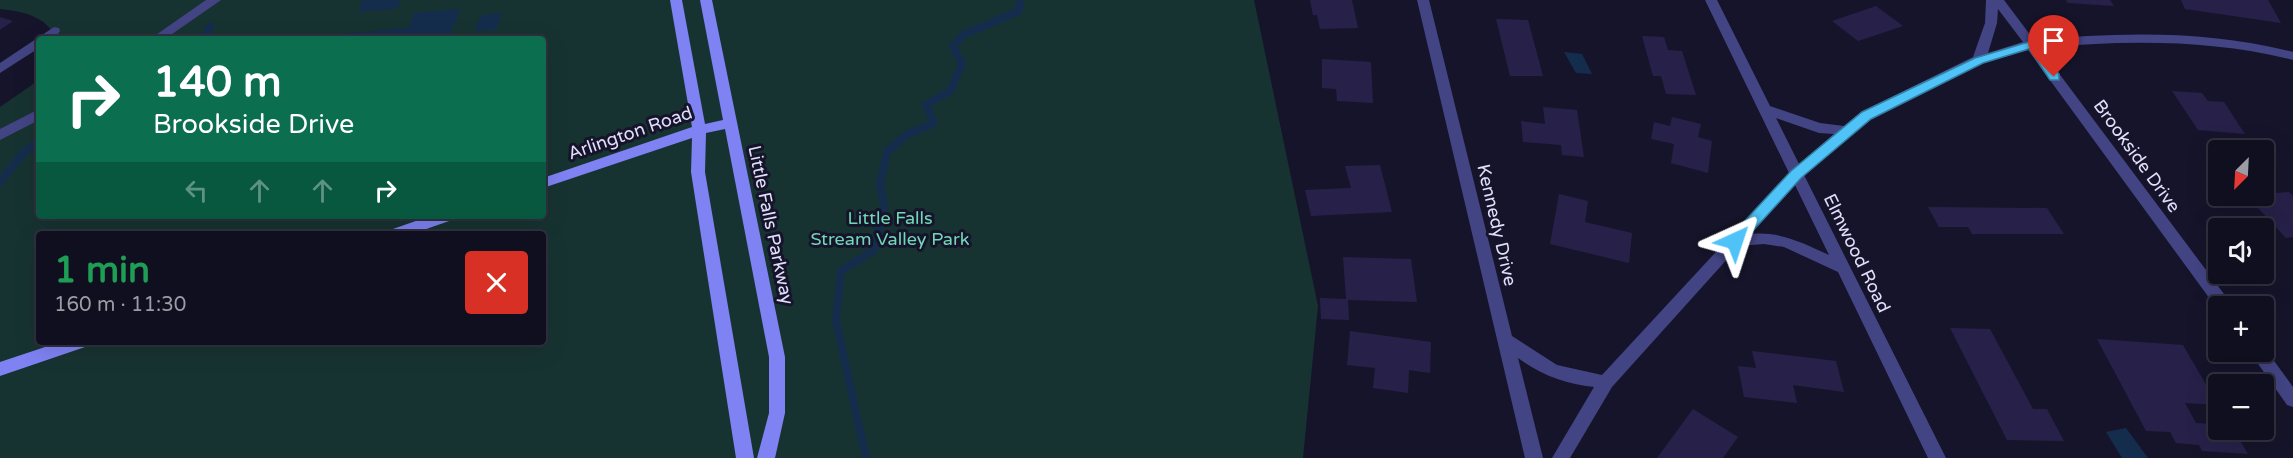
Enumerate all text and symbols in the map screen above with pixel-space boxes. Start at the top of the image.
pin [2028,15,2079,77]
icon: arrive [2037,24,2070,57]
text: 140 m [153,57,282,108]
icon: right [54,60,132,138]
street label: Brookside Drive [2089,95,2185,217]
street label: Arlington Road [565,101,695,165]
text: Brookside Drive [153,108,354,141]
north arrow [2208,140,2274,206]
map controls [2208,140,2274,440]
street label: Little Falls Parkway [743,143,799,307]
street label: Kennedy Drive [1472,162,1522,288]
icon: left [180,174,213,207]
icon: ahead [243,174,276,207]
icon: ahead [306,174,339,207]
icon: right [369,174,402,207]
street label: Elmwood Road [1819,190,1895,316]
park label: Little Falls Stream Valley Park [810,207,970,250]
position arrow [1703,209,1767,273]
button: sound [2208,218,2274,284]
text: 1 min [54,249,150,292]
button: close [465,251,528,314]
text: 160 m · 11:30 [54,293,186,317]
button: + [2208,296,2274,362]
button: − [2208,374,2274,440]

